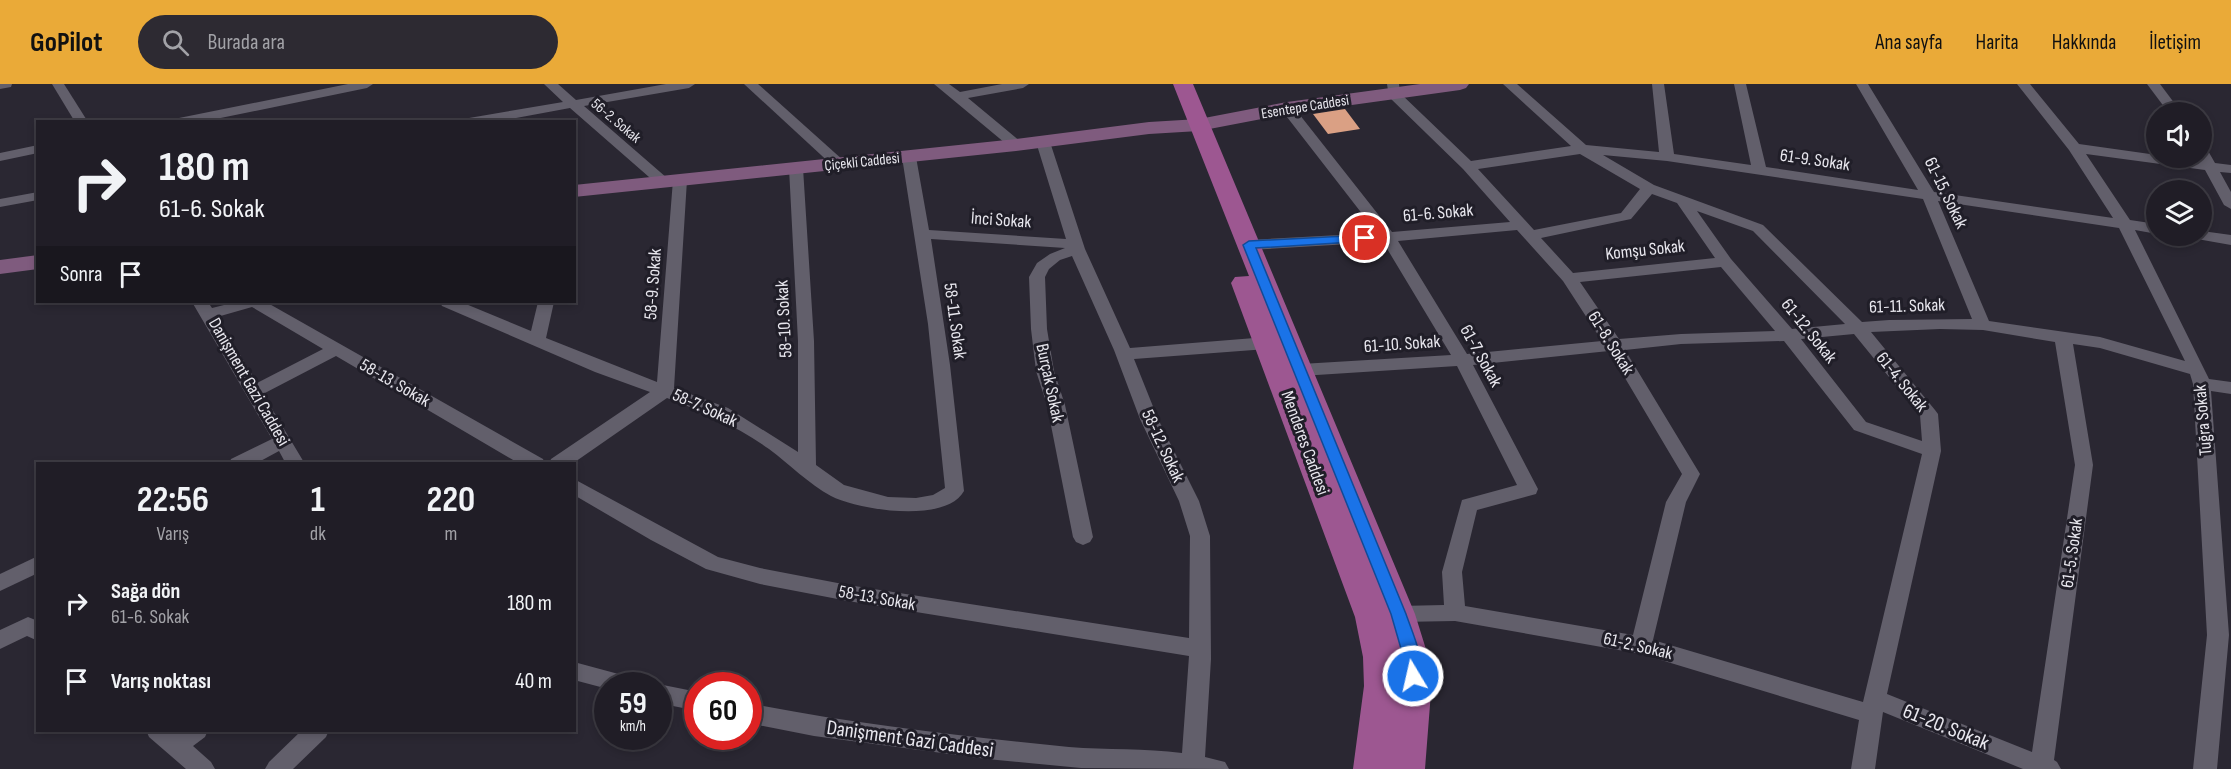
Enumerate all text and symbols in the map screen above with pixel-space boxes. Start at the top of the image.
search box [138,15,558,69]
text: GoPilot [30,26,102,59]
icon: search [159,26,192,59]
text: Burada ara [207,29,285,56]
text: Ana sayfa [1875,30,1943,55]
text: Harita [1976,30,2019,55]
text: Hakkında [2052,30,2116,55]
text: İletişim [2149,30,2201,55]
street label: Esentepe Caddesi [1260,91,1351,123]
street label: 56-2. Sokak [587,95,645,148]
map controls [2146,102,2212,246]
button: sound [2146,102,2212,168]
text: 180 m [159,142,250,193]
icon: right [60,144,138,222]
street label: 61-9. Sokak [1779,145,1851,175]
street label: Çiçekli Caddesi [823,149,901,175]
street label: 61-15. Sokak [1920,154,1972,232]
button: layers [2146,180,2212,246]
text: 61-6. Sokak [159,193,265,225]
street label: 61-6. Sokak [1402,199,1474,227]
street label: İnci Sokak [970,207,1032,233]
pin [1339,212,1390,263]
icon: arrive [1348,221,1381,254]
street label: Komşu Sokak [1604,235,1686,265]
street label: 58-9. Sokak [640,248,666,320]
icon: arrive [114,258,147,291]
text: Sonra [60,261,102,288]
street label: 58-10. Sokak [771,280,797,358]
street label: 58-11. Sokak [939,281,971,361]
street label: 61-11. Sokak [1869,294,1945,318]
street label: 61-12. Sokak [1777,295,1841,368]
street label: 61-8. Sokak [1583,307,1639,379]
street label: Danişment Gazi Caddesi [204,314,294,450]
street label: 61-7. Sokak [1455,321,1507,391]
street label: 61-10. Sokak [1363,331,1441,357]
street label: Burçak Sokak [1031,342,1069,424]
street label: 61-4. Sokak [1872,348,1932,416]
street label: 58-13. Sokak [356,354,434,412]
street label: Tuğra Sokak [2189,383,2217,456]
street label: 58-7. Sokak [669,384,741,432]
street label: Menderes Caddesi [1276,388,1334,498]
street label: 58-12. Sokak [1137,406,1189,486]
text: 22:56 [137,479,209,522]
text: 1 [311,479,325,522]
text: 220 [427,479,475,522]
street label: 61-5. Sokak [2057,517,2087,589]
text: Varış [157,522,189,546]
text: dk [310,522,326,546]
text: m [444,522,457,546]
text: Sağa dön [111,578,180,605]
street label: 58-13. Sokak [837,581,917,615]
icon: right [60,587,93,620]
text: 180 m [507,590,552,617]
text: 61-6. Sokak [111,605,189,629]
street label: 61-2. Sokak [1601,628,1675,664]
position arrow [1381,644,1445,708]
icon: arrive [60,665,93,698]
text: Varış noktası [111,668,211,695]
text: 40 m [515,668,552,695]
speed limit sign: 60 [684,672,762,750]
text: 59 [619,686,647,722]
street label: 61-20. Sokak [1899,698,1993,756]
street label: Danişment Gazi Caddesi [825,715,995,763]
text: km/h [620,717,646,736]

